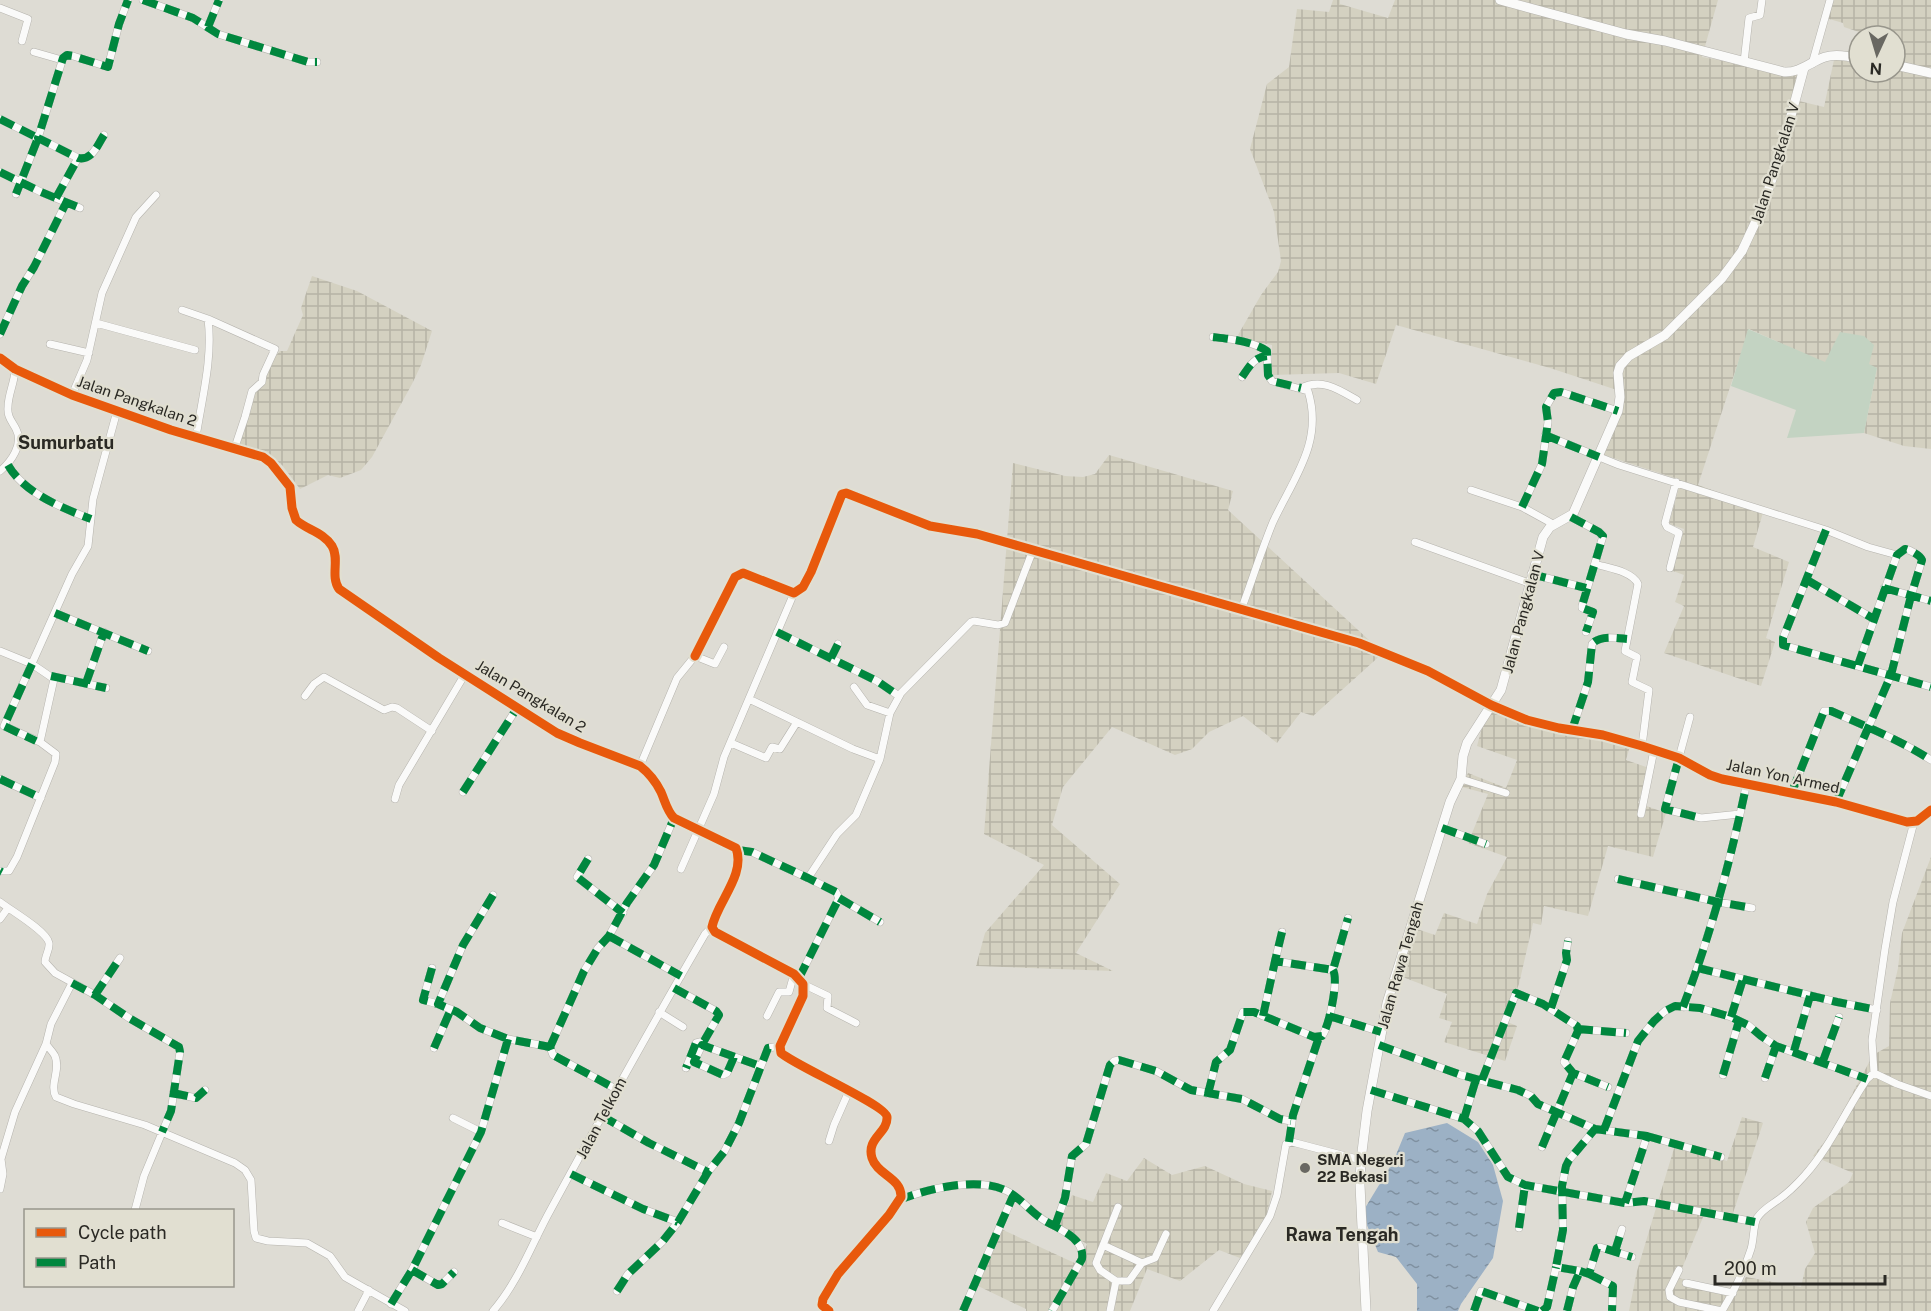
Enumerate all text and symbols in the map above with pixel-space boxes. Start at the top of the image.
north arrow [1847,24,1907,84]
text: N [1869,59,1883,78]
street label: Jalan Pangkalan V [1747,100,1803,226]
street label: Jalan Pangkalan 2 [75,373,199,429]
district label: Sumurbatu [18,432,114,453]
street label: Jalan Pangkalan V [1498,549,1548,675]
street label: Jalan Pangkalan 2 [473,656,589,736]
street label: Jalan Yon Armed [1725,756,1841,796]
street label: Jalan Rawa Tengah [1374,899,1426,1031]
street label: Jalan Telkom [572,1074,630,1162]
place label: SMA Negeri 22 Bekasi [1317,1151,1404,1185]
marker: SMA Negeri 22 Bekasi [1298,1161,1312,1175]
legend [24,1209,234,1287]
text: Cycle path [78,1222,167,1243]
district label: Rawa Tengah [1286,1224,1399,1245]
scale bar [1715,1248,1884,1286]
text: Path [78,1252,116,1273]
text: 200 m [1724,1258,1777,1279]

